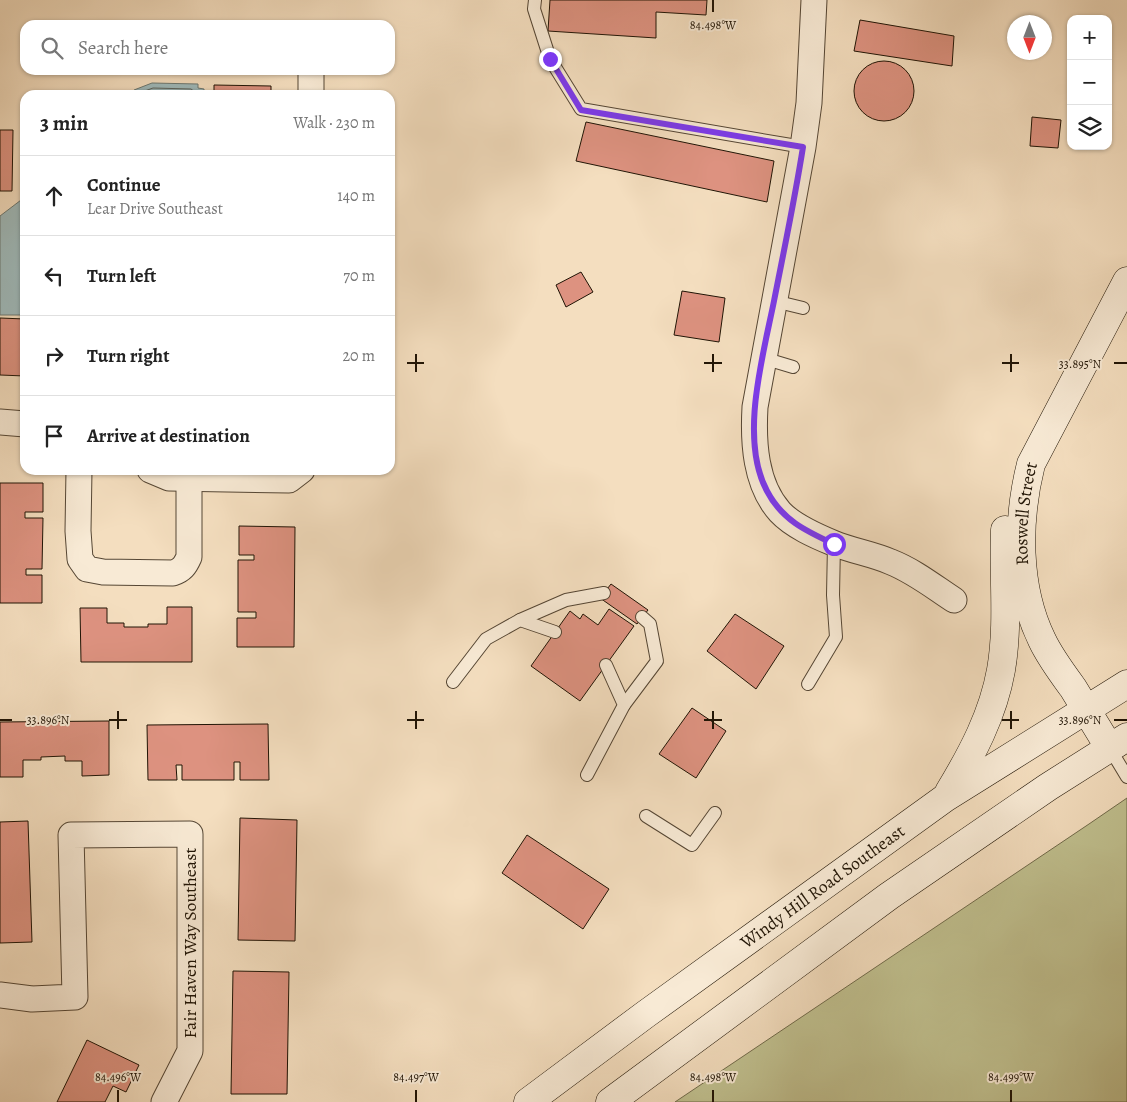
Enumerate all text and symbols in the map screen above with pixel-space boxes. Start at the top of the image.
north arrow [1007,15,1052,60]
map controls [1067,15,1112,150]
button: + [1067,15,1112,60]
text: 84.498°W [690,17,737,33]
search box [20,20,395,75]
icon: search [38,34,66,62]
text: Search here [78,35,168,61]
route end [539,48,562,71]
button: − [1067,60,1112,105]
button: layers [1067,105,1112,150]
text: 3 min [40,109,88,137]
text: Walk · 230 m [293,112,375,134]
text: Continue [87,172,161,198]
icon: ahead [40,182,68,210]
text: 140 m [337,185,375,207]
text: Lear Drive Southeast [87,198,223,220]
icon: left [40,262,68,290]
text: Turn left [87,263,156,289]
text: 70 m [343,265,375,287]
icon: right [40,342,68,370]
text: Turn right [87,343,169,369]
text: 20 m [342,345,375,367]
text: 33.895°N [1059,356,1102,372]
icon: arrive [40,422,68,450]
text: Arrive at destination [87,423,250,449]
street label: Roswell Street [1009,459,1043,566]
route start [823,533,846,556]
text: 33.896°N [27,712,70,728]
text: 33.896°N [1059,712,1102,728]
street label: Windy Hill Road Southeast [735,819,910,955]
street label: Fair Haven Way Southeast [178,848,202,1038]
text: 84.496°W [95,1069,142,1085]
text: 84.497°W [393,1069,440,1085]
text: 84.498°W [690,1069,737,1085]
text: 84.499°W [988,1069,1035,1085]

